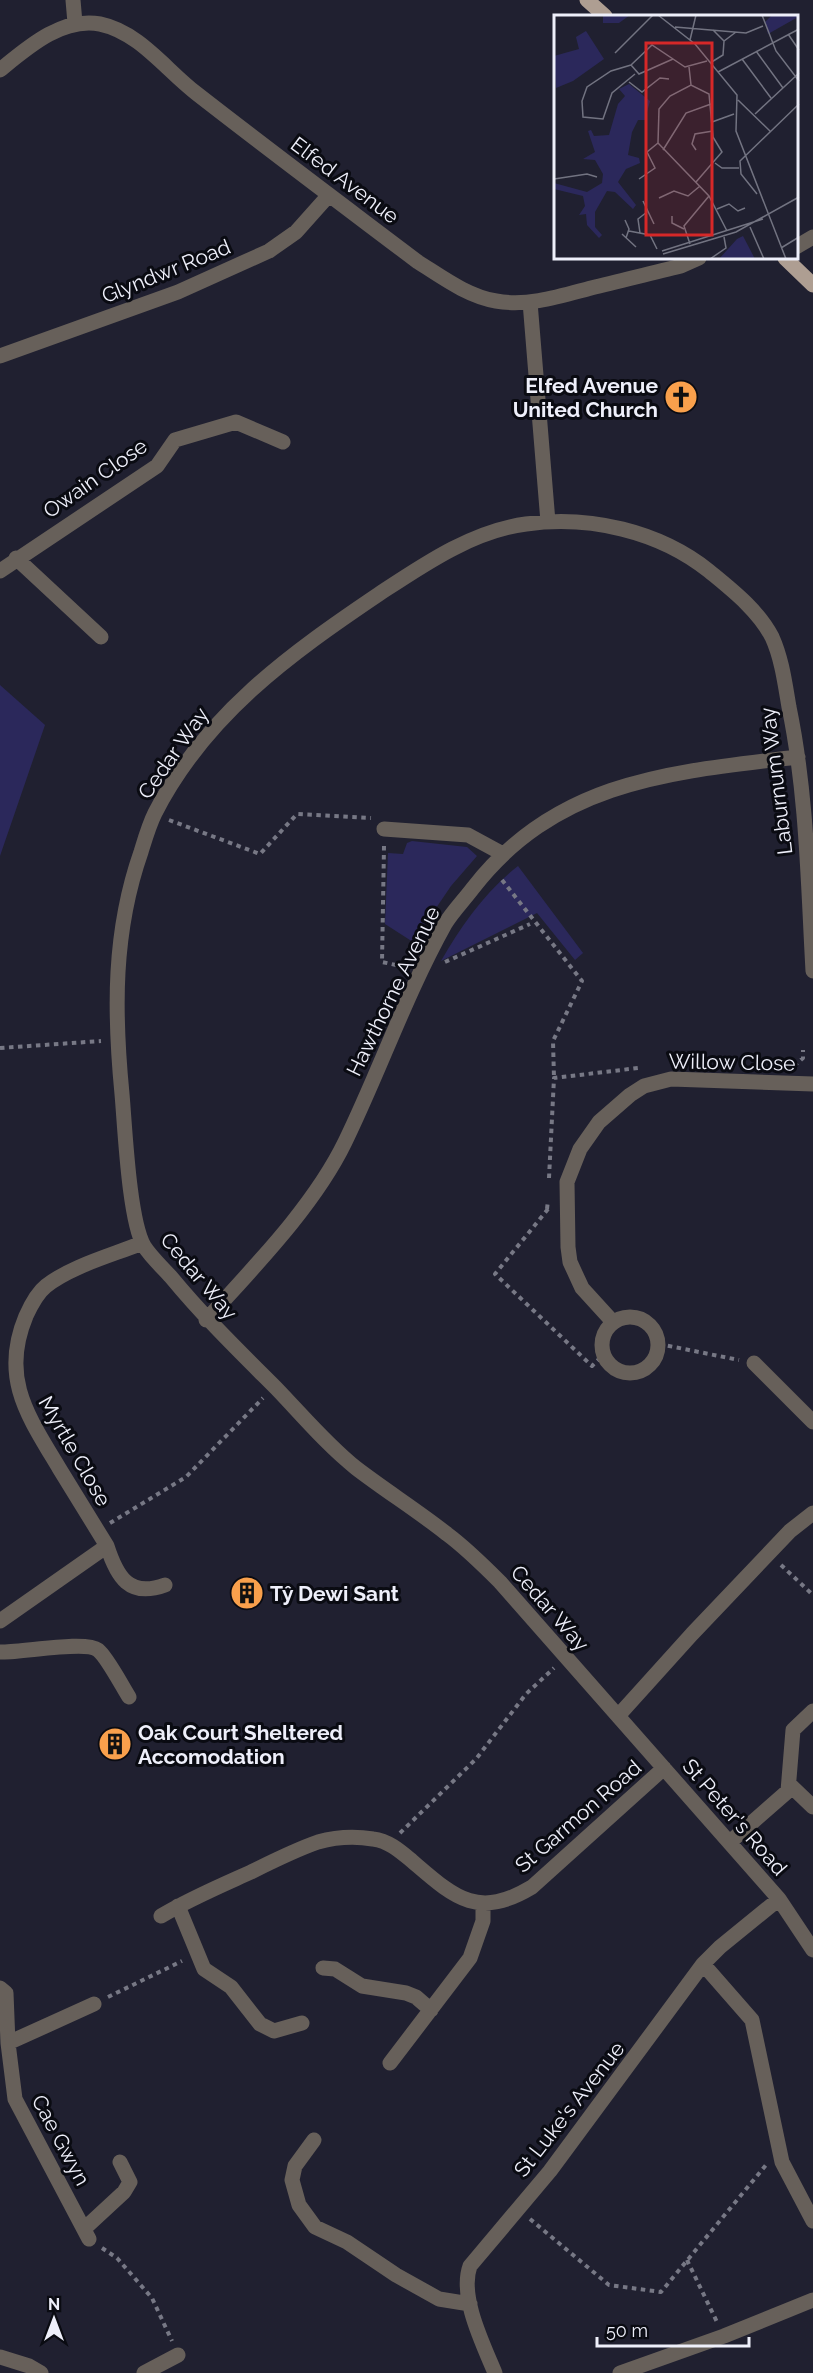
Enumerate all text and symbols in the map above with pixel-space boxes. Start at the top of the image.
inset map [554,15,798,260]
street label: Elfed Avenue [286,131,404,229]
street label: Glyndwr Road [98,234,234,308]
place label: Elfed Avenue United Church [513,373,658,422]
church icon: Elfed Avenue United Church [663,379,699,415]
street label: Owain Close [38,433,152,523]
street label: Cedar Way [132,702,214,804]
street label: Laburnum Way [755,706,797,856]
street label: Hawthorne Avenue [341,902,445,1080]
street label: Willow Close [668,1048,796,1076]
street label: Cedar Way [155,1227,243,1325]
street label: Myrtle Close [34,1392,116,1510]
street label: Cedar Way [506,1560,594,1656]
building icon: Tŷ Dewi Sant [229,1575,265,1611]
place label: Tŷ Dewi Sant [270,1581,399,1606]
place label: Oak Court Sheltered Accomodation [138,1720,343,1769]
building icon: Oak Court Sheltered Accomodation [97,1726,133,1762]
street label: St Peter's Road [678,1754,792,1880]
street label: St Garmon Road [510,1755,646,1877]
street label: St Luke's Avenue [508,2036,630,2182]
street label: Cae Gwyn [27,2090,95,2190]
north arrow [24,2289,84,2349]
text: N [48,2295,60,2314]
scale bar [597,2310,748,2348]
text: 50 m [606,2320,648,2341]

